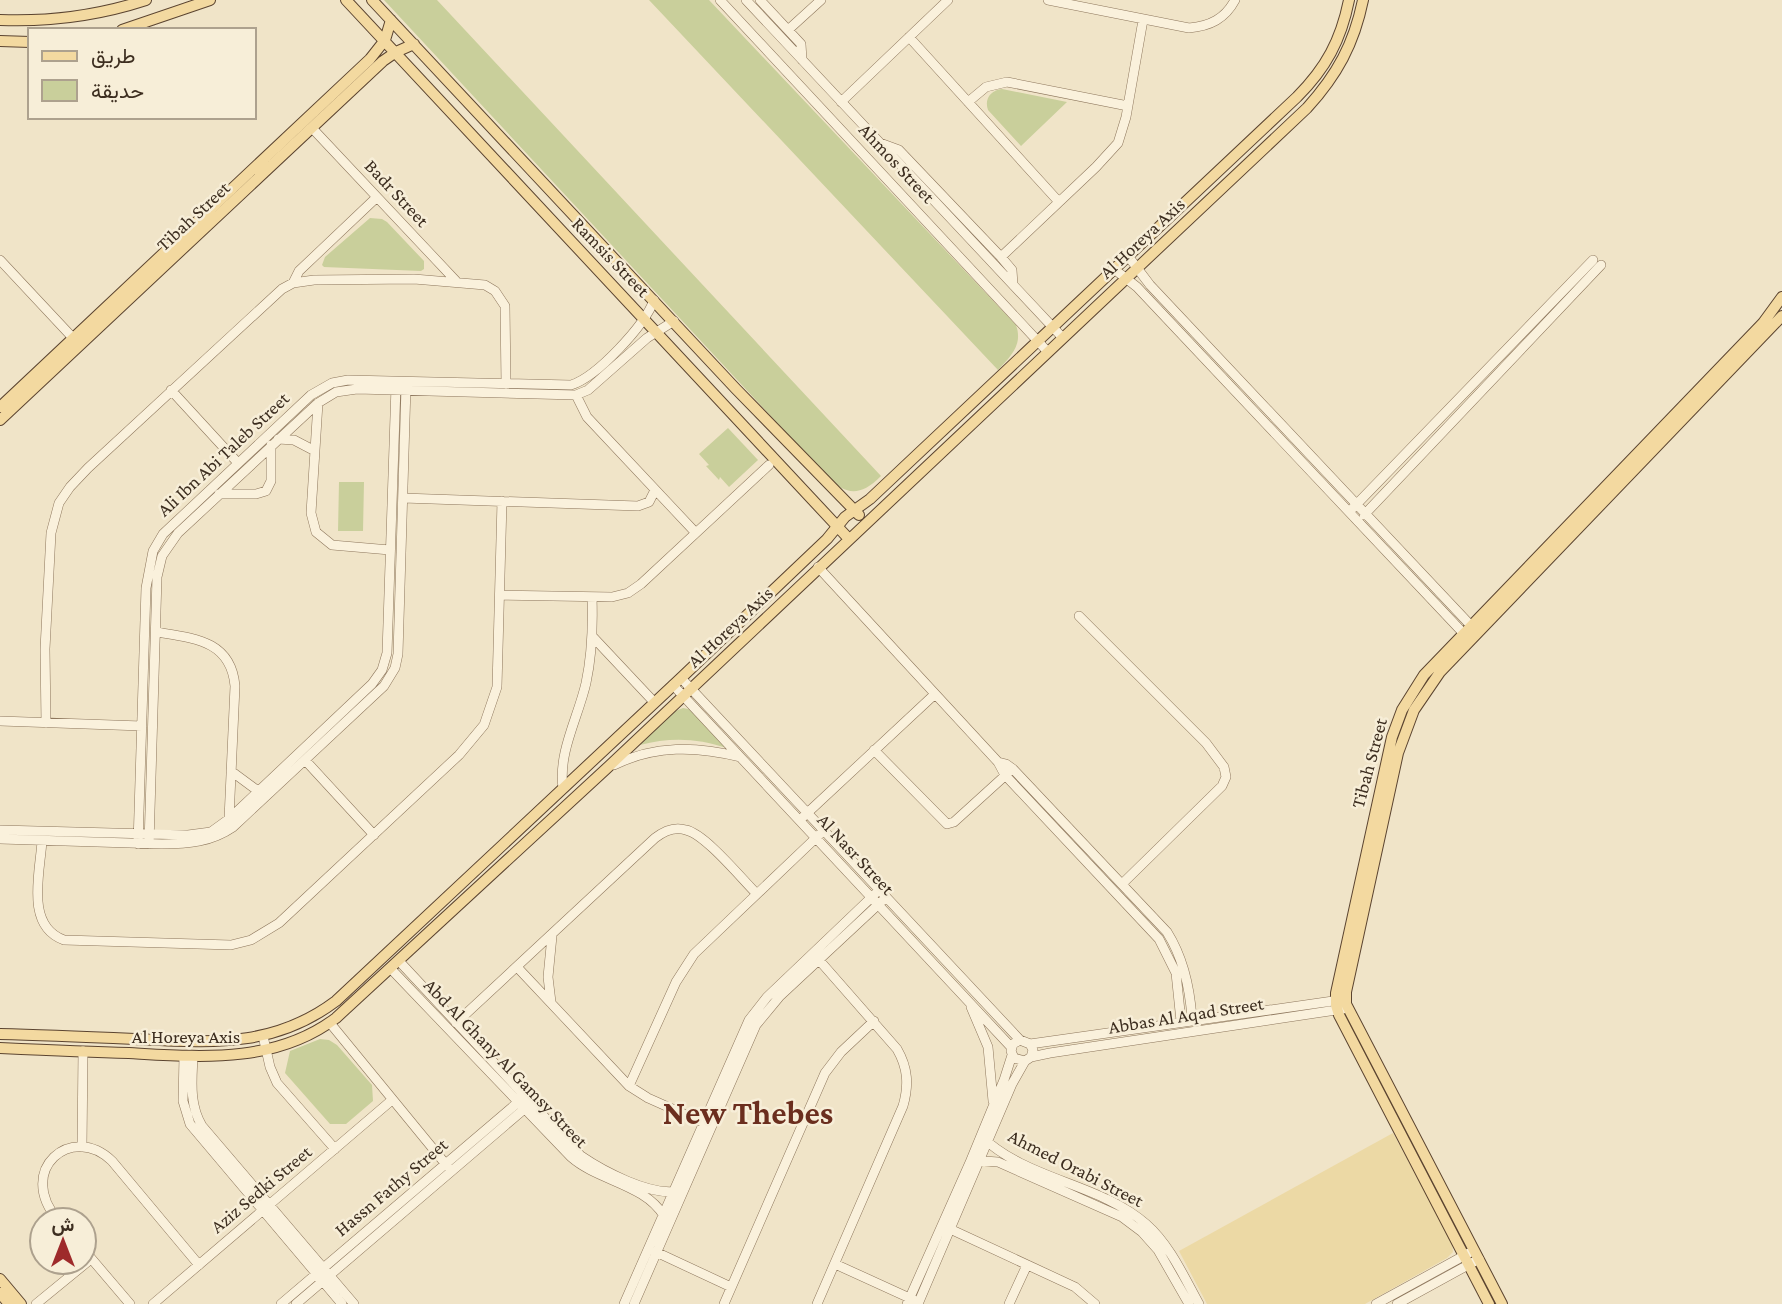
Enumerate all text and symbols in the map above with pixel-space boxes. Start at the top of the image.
legend [28,28,256,119]
text: طريق [91,44,136,69]
text: حديقة [91,79,144,103]
street label: Ahmos Street [855,119,940,208]
street label: Badr Street [361,155,434,231]
street label: Tibah Street [152,176,234,255]
street label: Al Horeya Axis [1095,193,1189,283]
street label: Ramsis Street [568,213,655,302]
street label: Ali Ibn Abi Taleb Street [153,387,294,520]
street label: Al Horeya Axis [683,582,777,672]
street label: Tibah Street [1347,715,1391,810]
street label: Al Nasr Street [813,809,899,899]
street label: Abd Al Ghany Al Gamsy Street [420,974,593,1152]
street label: Abbas Al Aqad Street [1107,992,1266,1038]
street label: Al Horeya Axis [132,1026,240,1047]
district label: New Thebes [663,1094,833,1131]
street label: Ahmed Orabi Street [1005,1125,1148,1211]
street label: Hassn Fathy Street [330,1133,452,1240]
street label: Aziz Sedki Street [206,1140,316,1237]
north arrow [28,1206,98,1276]
text: ش [52,1214,75,1236]

